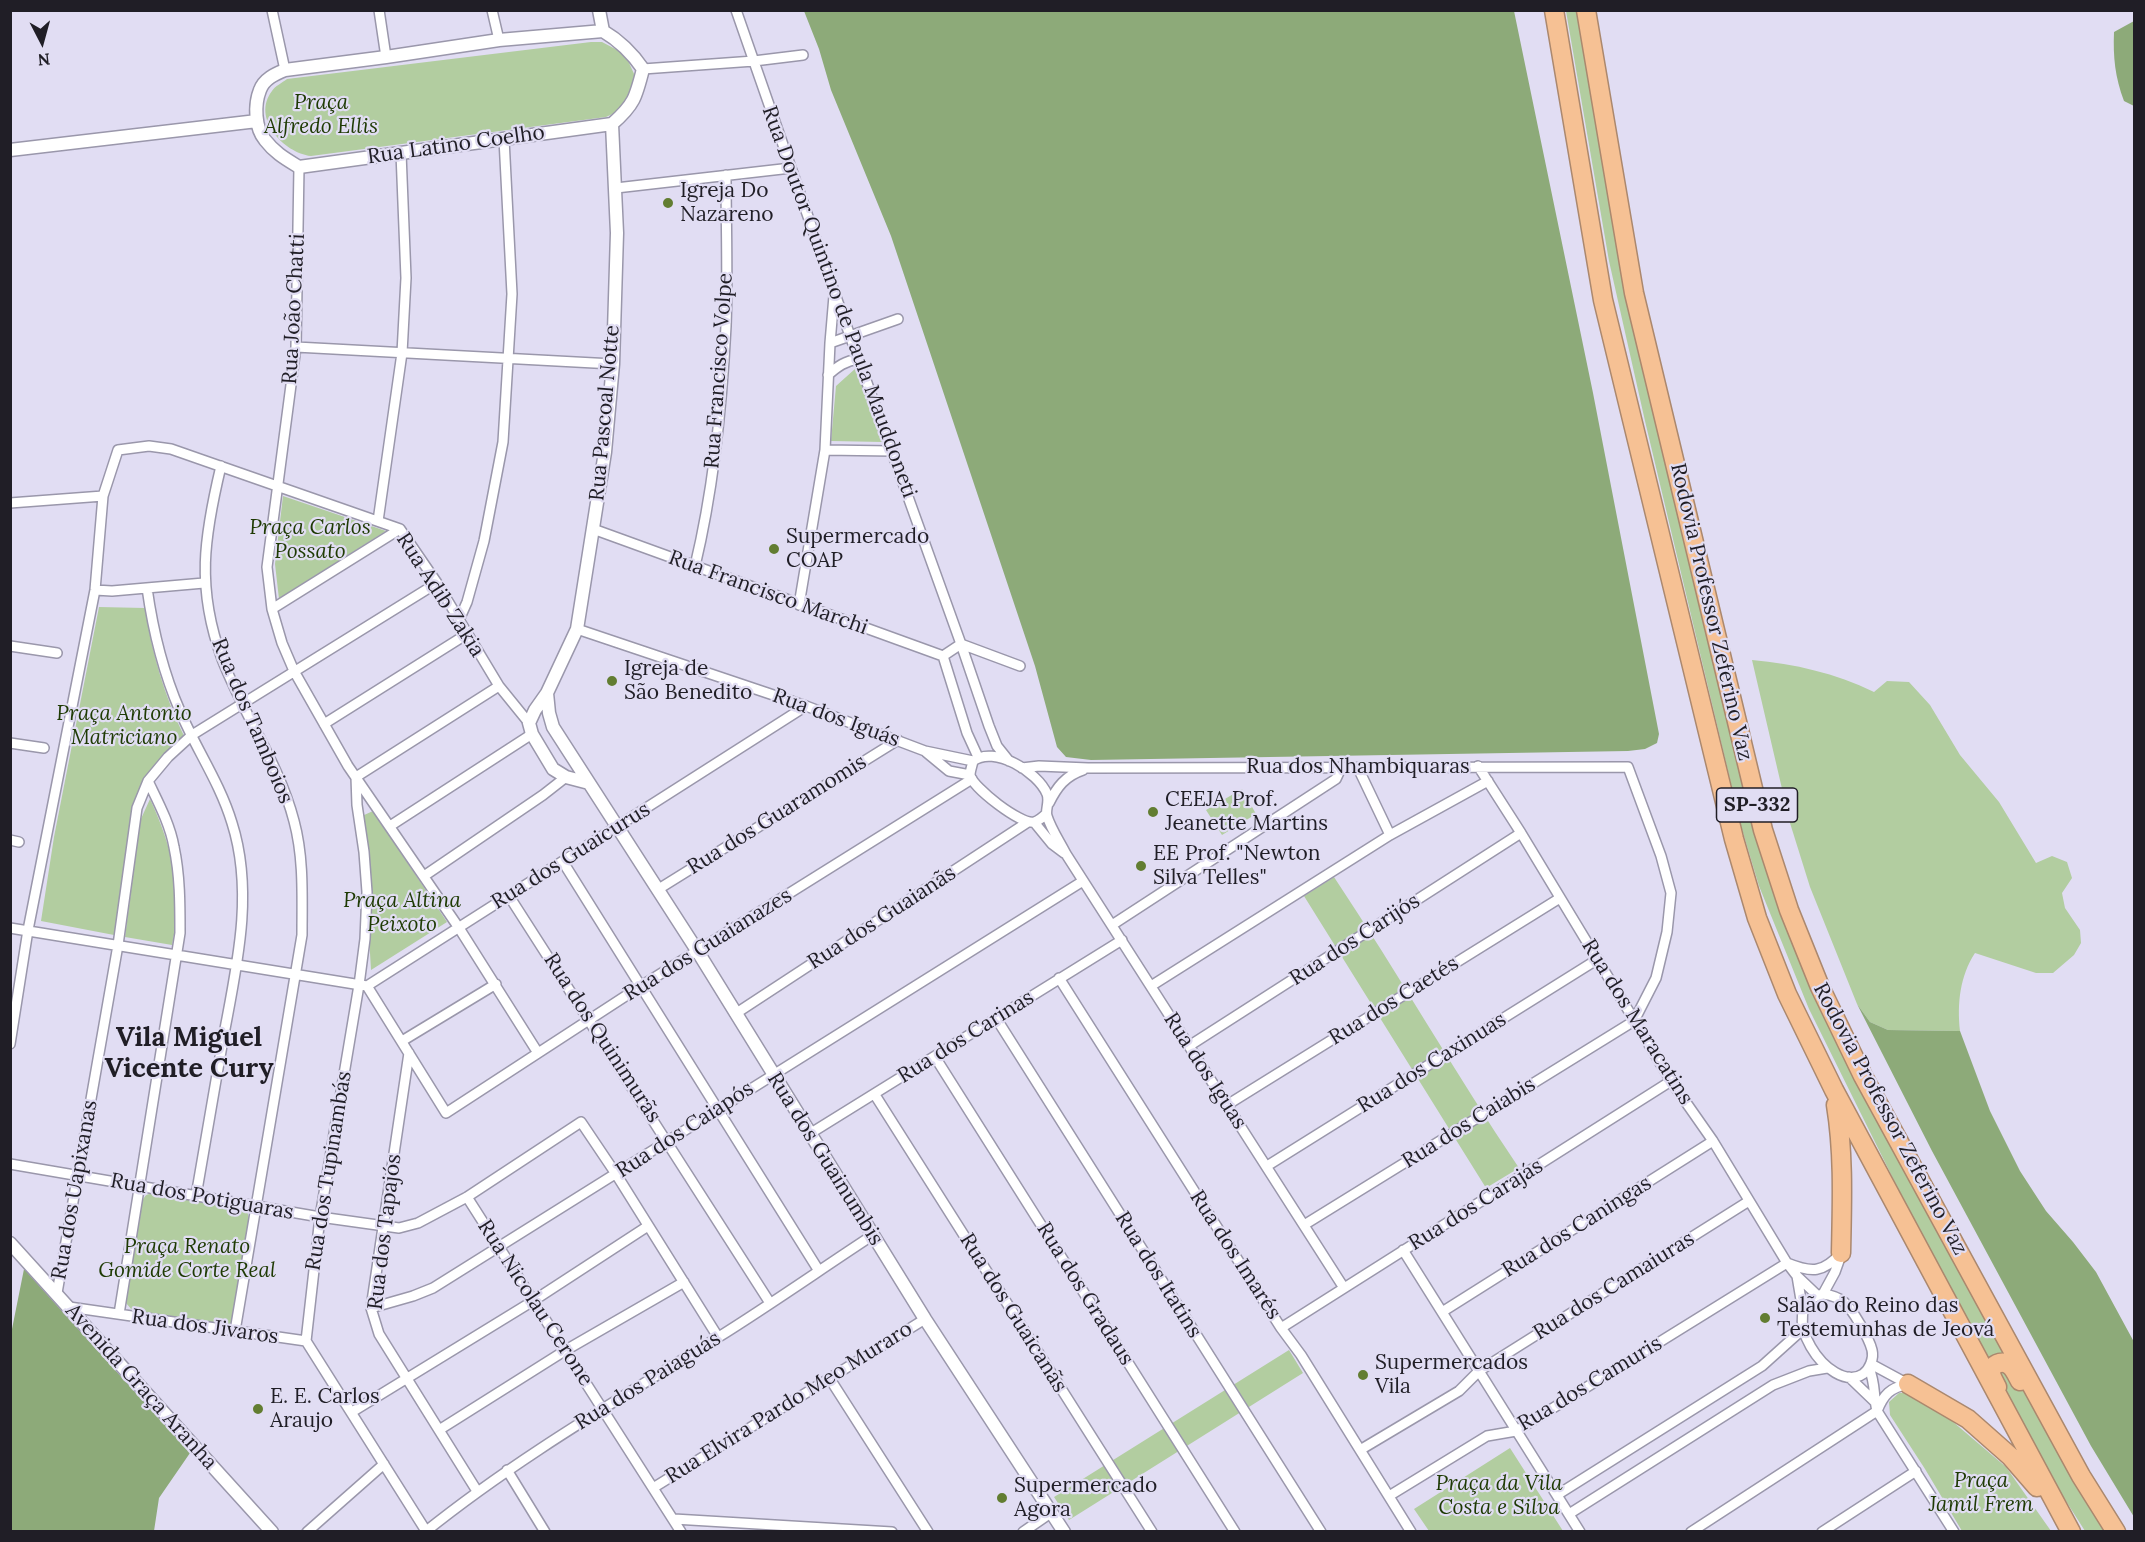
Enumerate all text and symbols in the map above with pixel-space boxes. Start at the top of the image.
north arrow [12,12,72,72]
text: N [37,49,51,70]
park label: Praça Alfredo Ellis [264,90,378,140]
street label: Rua Doutor Quintino de Paula Mauddoneti [756,103,922,501]
street label: Rua Latino Coelho [366,120,546,170]
place label: Igreja Do Nazareno [680,178,774,228]
marker: Igreja Do Nazareno [661,196,675,210]
street label: Rua João Chatti [277,233,311,385]
street label: Rua Francisco Volpe [700,272,738,470]
street label: Rua Pascoal Notte [585,324,625,502]
street label: Rodovia Professor Zeferino Vaz [1664,461,1758,763]
park label: Praça Carlos Possato [249,515,371,565]
place label: Supermercado COAP [786,524,929,574]
street label: Rua Adib Zakia [390,528,490,662]
marker: Supermercado COAP [767,542,781,556]
street label: Rua Francisco Marchi [665,545,871,641]
street label: Rua dos Tamboios [206,635,298,807]
place label: Igreja de São Benedito [624,656,752,706]
marker: Igreja de São Benedito [605,674,619,688]
street label: Rua dos Iguás [769,683,903,753]
park label: Praça Antonio Matriciano [56,701,192,751]
street label: Rua dos Guaramomis [683,750,871,880]
street label: Rua dos Nhambiquaras [1246,754,1470,780]
place label: CEEJA Prof. Jeanette Martins [1165,787,1328,837]
road number: SP-332 [1716,788,1798,822]
street label: Rua dos Guaicurus [487,797,655,915]
marker: CEEJA Prof. Jeanette Martins [1146,805,1160,819]
place label: EE Prof. "Newton Silva Telles" [1153,841,1321,891]
marker: EE Prof. "Newton Silva Telles" [1134,859,1148,873]
street label: Rua dos Guaianãs [803,861,961,975]
street label: Rua dos Guaianazes [619,883,797,1007]
park label: Praça Altina Peixoto [343,888,461,938]
street label: Rua dos Carijós [1285,889,1425,991]
street label: Rua dos Maracatins [1576,935,1698,1109]
street label: Rua dos Quinimurãs [538,949,666,1127]
street label: Rua dos Caetés [1325,951,1463,1051]
street label: Rodovia Professor Zeferino Vaz [1807,979,1973,1259]
street label: Rua dos Carinas [893,985,1039,1089]
street label: Rua dos Caxinuas [1353,1007,1511,1119]
street label: Rua dos Iguas [1158,1008,1252,1134]
district label: Vila Miguel Vicente Cury [104,1022,274,1085]
street label: Rua dos Guainumbis [761,1068,889,1250]
street label: Rua dos Tupinambás [301,1070,357,1272]
street label: Rua dos Caiabis [1398,1072,1540,1174]
street label: Rua dos Caiapós [611,1076,759,1184]
street label: Rua dos Uapixanas [47,1098,103,1282]
street label: Rua dos Tapajós [363,1153,407,1311]
street label: Rua dos Carajás [1404,1154,1548,1256]
street label: Rua dos Potiguaras [108,1168,296,1226]
street label: Rua dos Caningas [1498,1171,1656,1283]
street label: Rua dos Imarés [1184,1186,1286,1324]
street label: Rua dos Itatins [1109,1207,1207,1343]
street label: Rua Nicolau Cerone [472,1215,598,1391]
street label: Rua dos Gradaus [1031,1218,1139,1370]
street label: Rua dos Camaiuras [1529,1226,1699,1346]
street label: Rua dos Guaicanãs [954,1229,1072,1397]
park label: Praça Renato Gomide Corte Real [98,1234,276,1284]
place label: Salão do Reino das Testemunhas de Jeová [1777,1293,1994,1343]
street label: Avenida Graça Aranha [60,1299,222,1475]
street label: Rua dos Jivaros [130,1304,280,1350]
marker: Salão do Reino das Testemunhas de Jeová [1758,1311,1772,1325]
street label: Rua Elvira Pardo Meo Muraro [661,1316,917,1490]
street label: Rua dos Paiaguás [570,1326,726,1436]
street label: Rua dos Camuris [1513,1331,1667,1437]
place label: Supermercados Vila [1375,1350,1528,1400]
marker: Supermercados Vila [1356,1368,1370,1382]
place label: E. E. Carlos Araujo [270,1384,380,1434]
marker: E. E. Carlos Araujo [251,1402,265,1416]
park label: Praça Jamil Frem [1929,1468,2033,1518]
park label: Praça da Vila Costa e Silva [1436,1471,1562,1521]
place label: Supermercado Agora [1014,1473,1157,1523]
marker: Supermercado Agora [995,1491,1009,1505]

